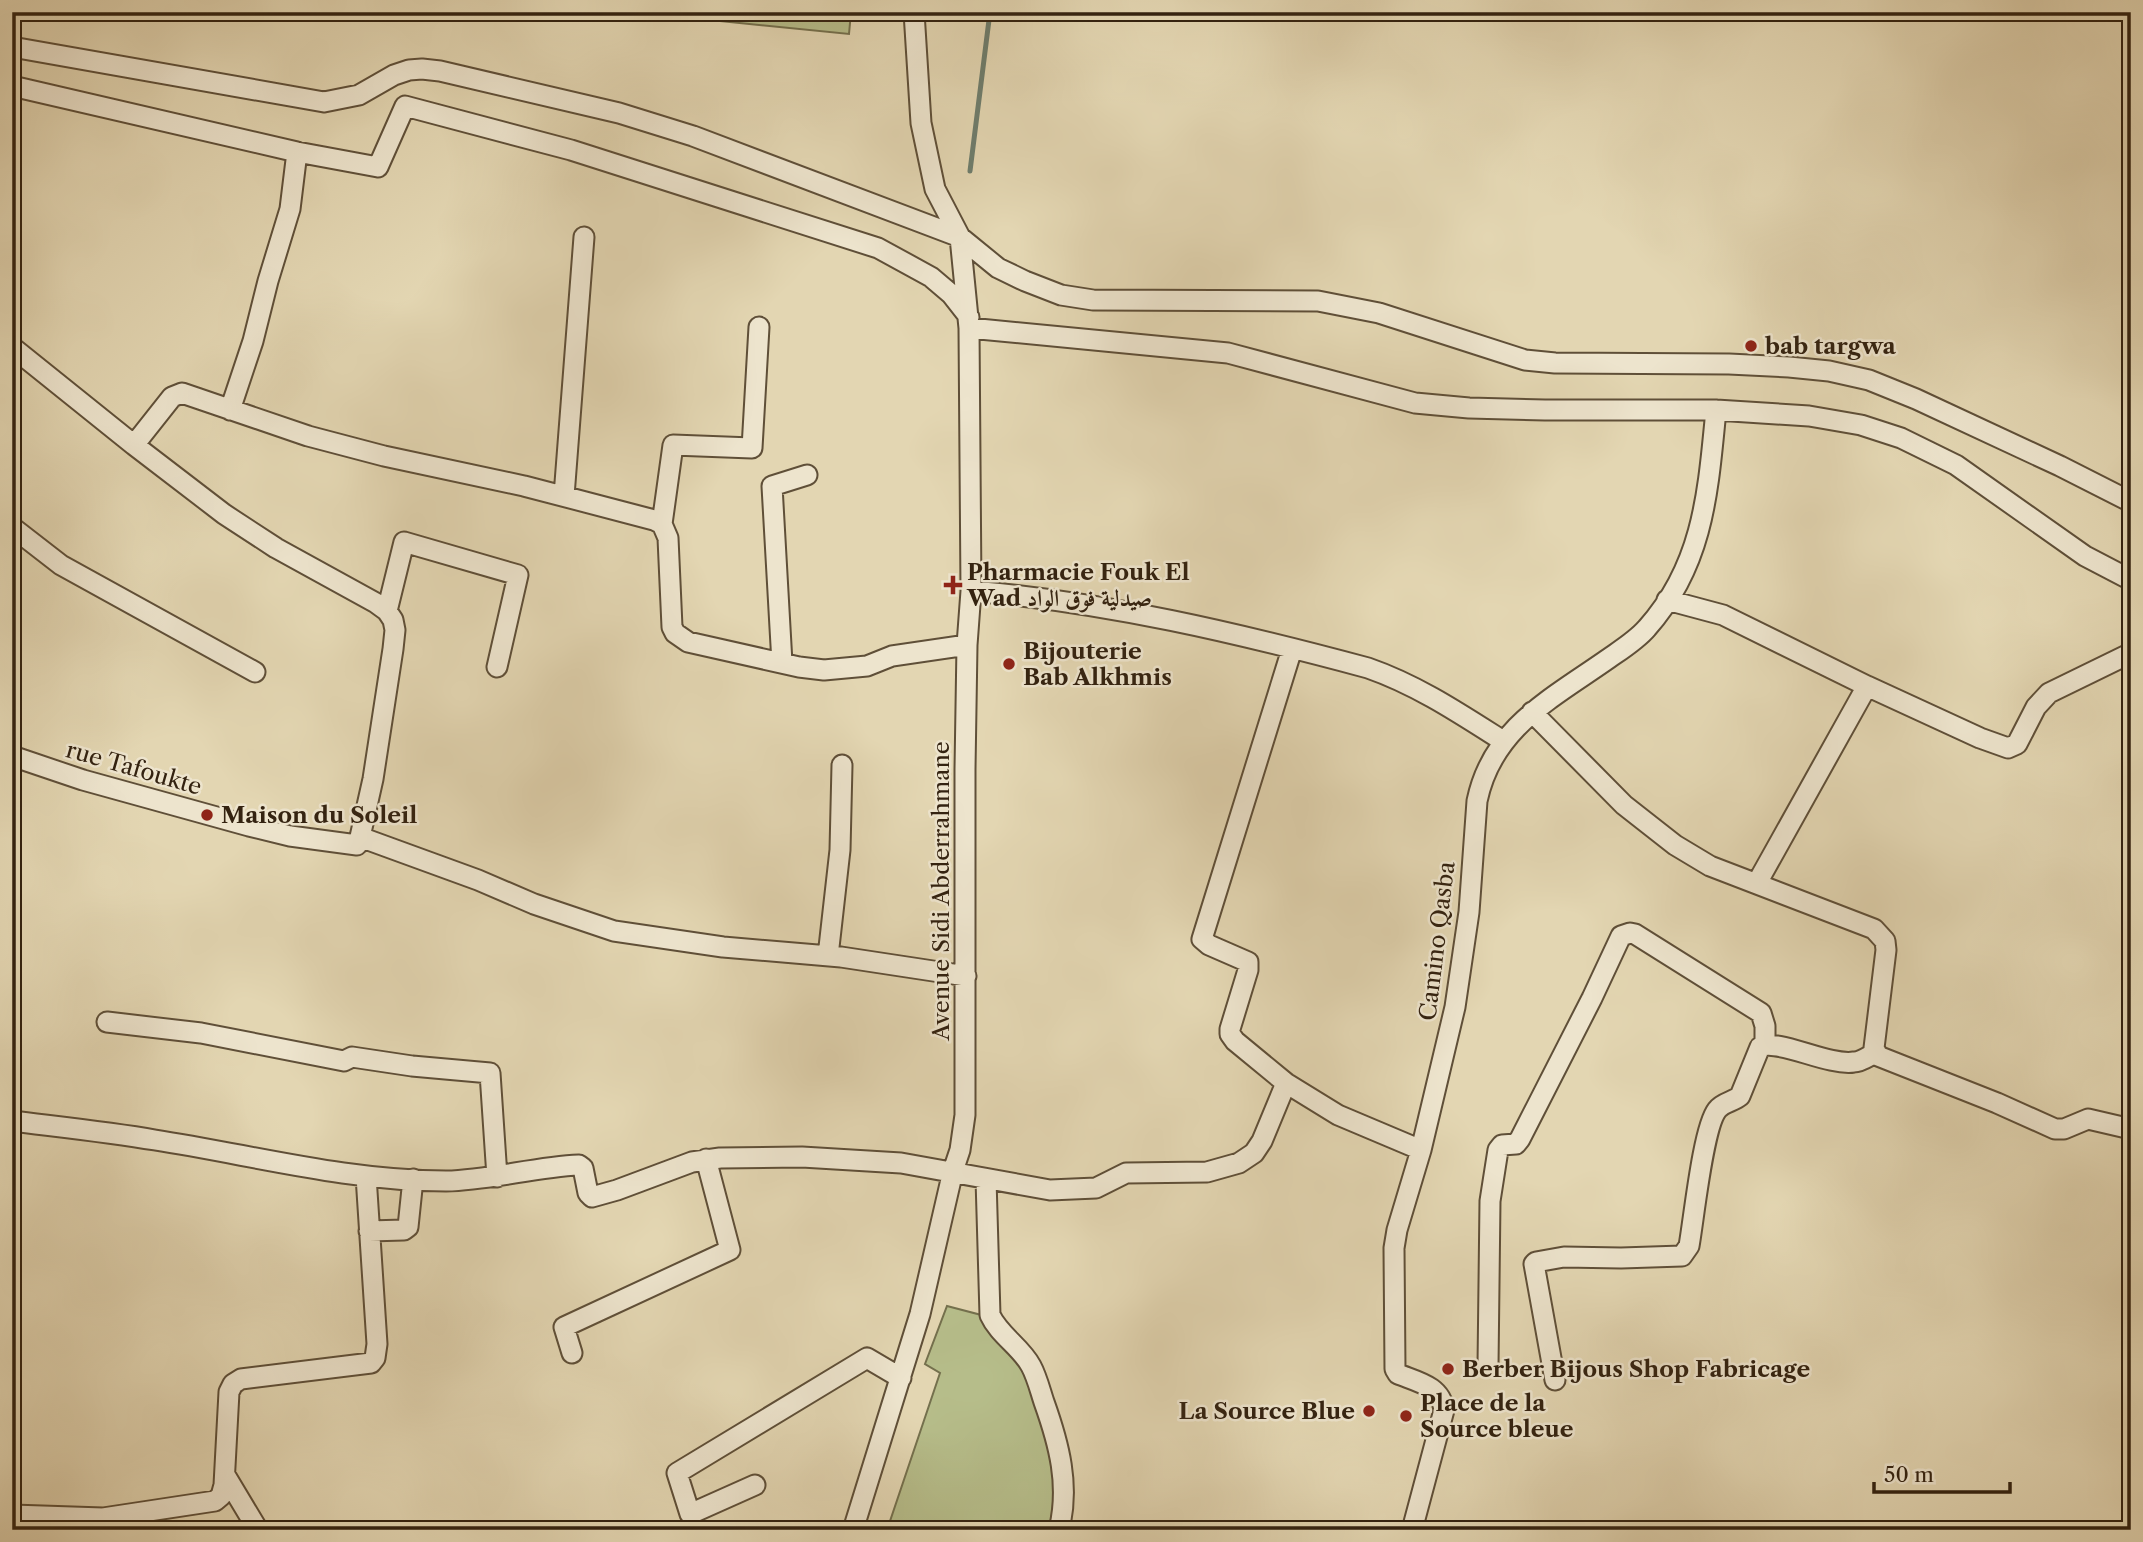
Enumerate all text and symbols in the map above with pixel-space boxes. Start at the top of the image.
place label: bab targwa [1764,332,1897,360]
marker: bab targwa [1743,338,1759,354]
place label: Pharmacie Fouk El Wad صيدلية فوق الواد [966,558,1190,613]
marker: Pharmacie Fouk El Wad صيدلية فوق الواد [945,577,961,593]
place label: Bijouterie Bab Alkhmis [1023,637,1172,691]
marker: Bijouterie Bab Alkhmis [1001,656,1017,672]
street label: rue Tafoukte [63,735,205,801]
street label: Avenue Sidi Abderrahmane [927,741,955,1042]
place label: Maison du Soleil [221,801,417,829]
marker: Maison du Soleil [199,807,215,823]
street label: Camino Qasba [1413,859,1461,1022]
place label: Berber Bijous Shop Fabricage [1462,1355,1810,1383]
marker: Berber Bijous Shop Fabricage [1440,1361,1456,1377]
place label: Place de la Source bleue [1420,1389,1574,1443]
place label: La Source Blue [1179,1397,1355,1425]
marker: La Source Blue [1361,1403,1377,1419]
marker: Place de la Source bleue [1398,1408,1414,1424]
scale bar [1874,1451,2010,1495]
text: 50 m [1884,1462,1934,1487]

